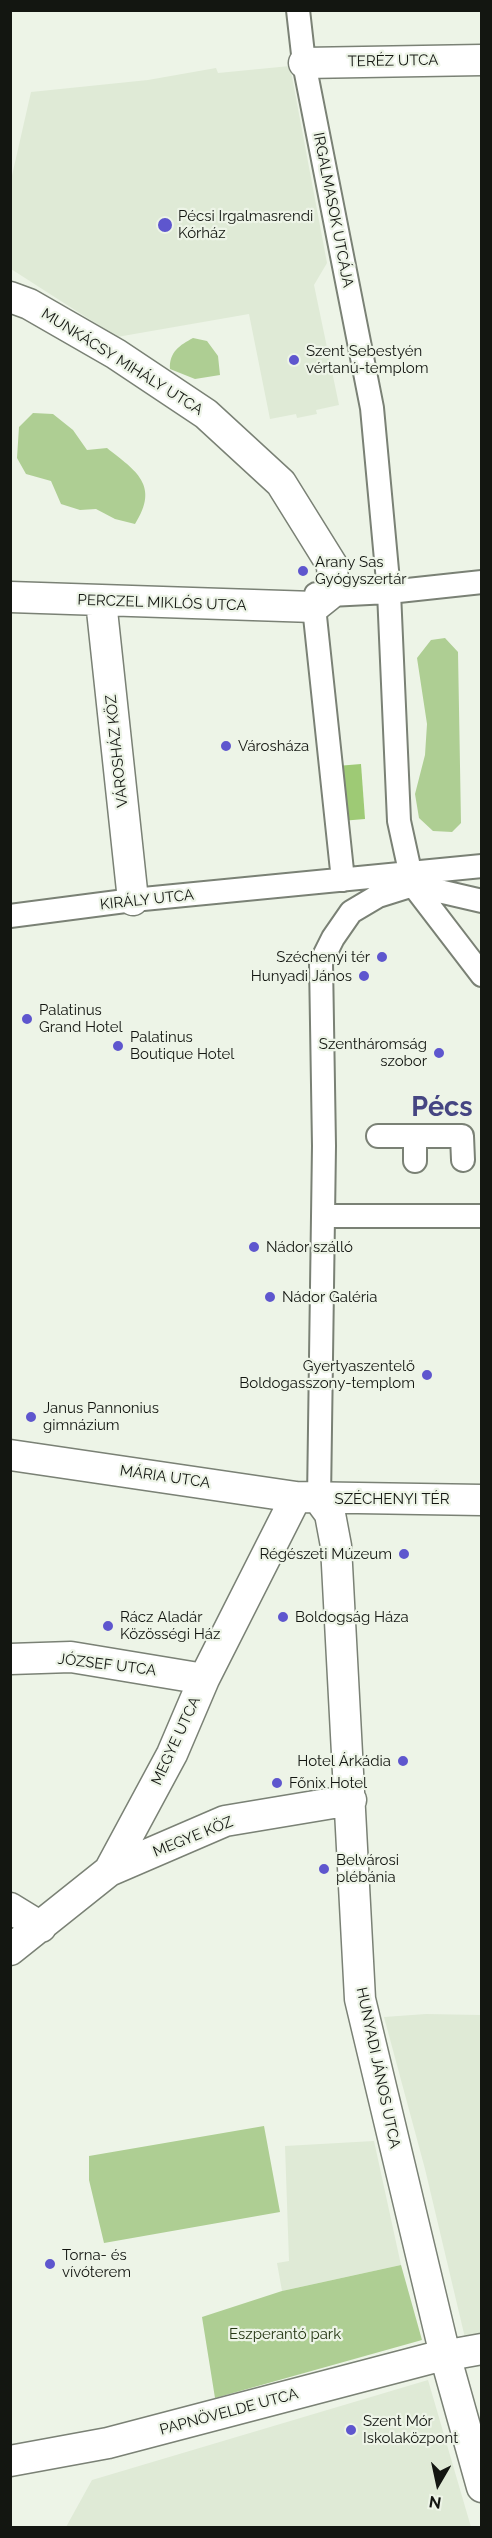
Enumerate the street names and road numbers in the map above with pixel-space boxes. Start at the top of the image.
street label: TERÉZ UTCA [347,51,439,71]
street label: IRGALMASOK UTCÁJA [309,131,357,289]
street label: MUNKÁCSY MIHÁLY UTCA [38,305,206,419]
street label: PERCZEL MIKLÓS UTCA [77,591,247,615]
street label: VÁROSHÁZ KÖZ [102,694,132,808]
street label: KIRÁLY UTCA [99,886,195,914]
street label: MÁRIA UTCA [119,1462,211,1492]
street label: SZÉCHENYI TÉR [335,1490,449,1508]
street label: JÓZSEF UTCA [57,1650,157,1680]
street label: MEGYE UTCA [148,1694,204,1788]
street label: MEGYE KÖZ [150,1813,236,1861]
street label: HUNYADI JÁNOS UTCA [352,1986,404,2150]
street label: PAPNÖVELDE UTCA [158,2385,300,2439]

